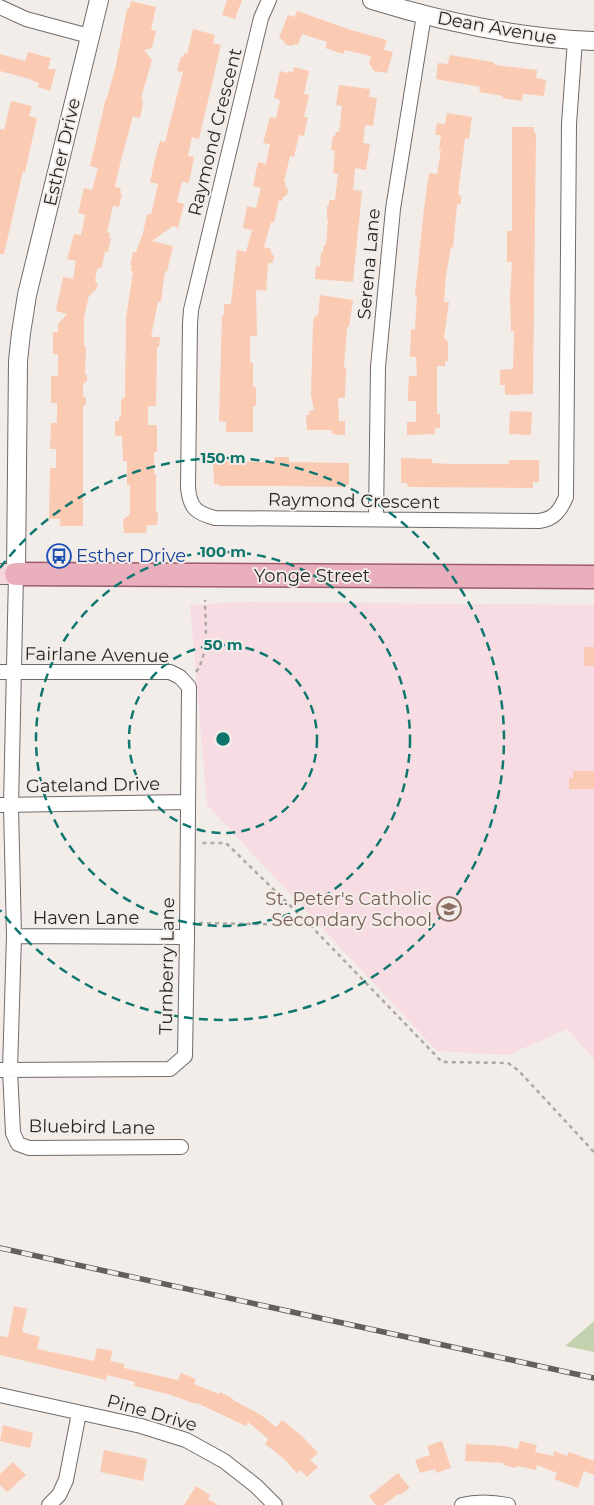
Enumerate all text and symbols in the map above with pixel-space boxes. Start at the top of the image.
street label: Dean Avenue [436,7,559,49]
street label: Raymond Crescent [184,46,246,218]
street label: Esther Drive [39,96,85,208]
street label: Serena Lane [353,207,385,321]
text: 150 m [201,448,245,467]
street label: Raymond Crescent [268,488,440,514]
text: 100 m [200,542,246,561]
bus stop icon: Esther Drive [46,543,72,569]
place label: Esther Drive [76,545,186,567]
street label: Yonge Street [254,565,370,587]
text: 50 m [203,635,243,654]
street label: Fairlane Avenue [24,643,170,667]
centre of rings [214,730,232,748]
street label: Gateland Drive [26,773,160,797]
place label: St. Peter's Catholic Secondary School [265,888,432,931]
school or university icon: St. Peter's Catholic Secondary School [436,896,462,922]
street label: Turnberry Lane [155,897,179,1035]
street label: Haven Lane [33,907,139,929]
street label: Bluebird Lane [29,1115,156,1139]
street label: Pine Drive [104,1390,200,1436]

